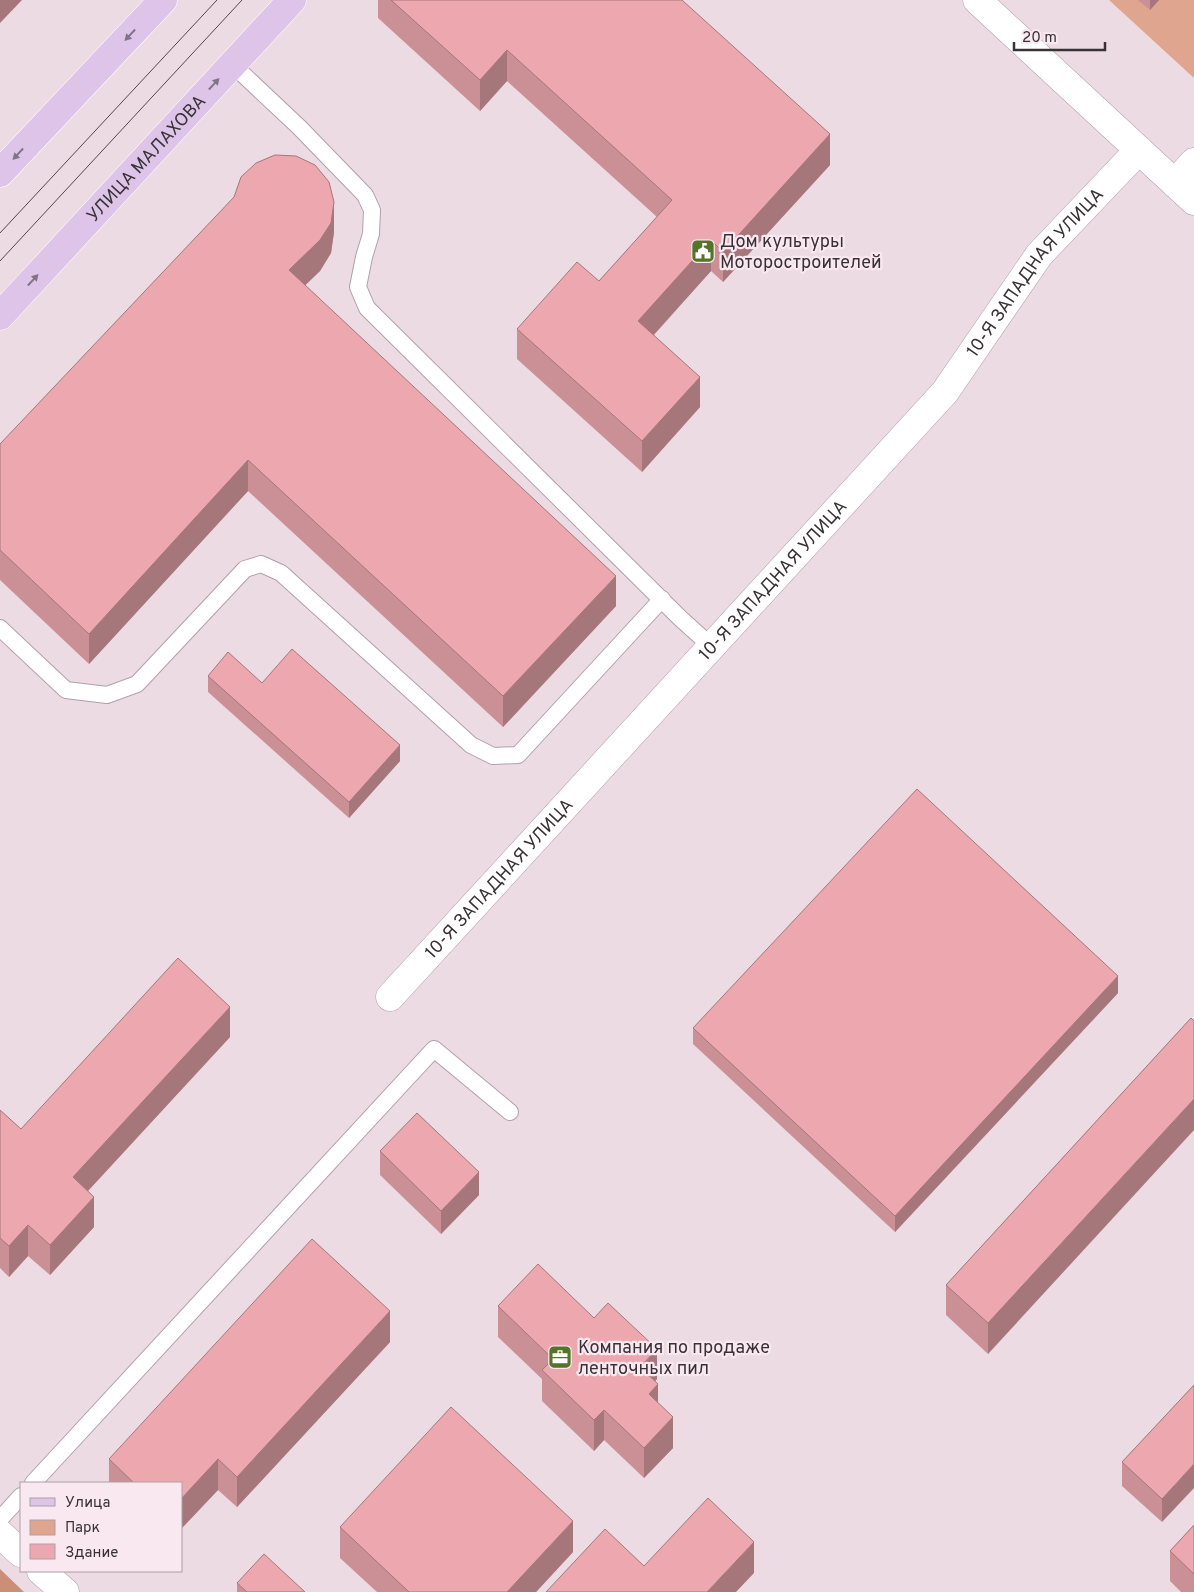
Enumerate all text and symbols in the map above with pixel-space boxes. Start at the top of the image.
scale bar [1014,20,1105,52]
one-way arrow [124,29,136,41]
text: 20 m [1022,29,1057,48]
one-way arrow [209,77,220,90]
street label: УЛИЦА МАЛАХОВА [82,91,212,228]
one-way arrow [12,147,24,159]
street label: 10-Я ЗАПАДНАЯ УЛИЦА [962,184,1109,362]
place label: Дом культуры Моторостроителей [720,231,882,275]
public building icon: Дом культуры Моторостроителей [690,238,716,264]
one-way arrow [27,275,39,287]
street label: 10-Я ЗАПАДНАЯ УЛИЦА [694,496,853,666]
street label: 10-Я ЗАПАДНАЯ УЛИЦА [421,794,579,964]
place label: Компания по продаже ленточных пил [578,1337,770,1381]
office icon: Компания по продаже ленточных пил [547,1344,573,1370]
legend [20,1482,182,1572]
text: Улица [65,1494,110,1513]
text: Парк [65,1519,100,1538]
text: Здание [65,1544,118,1563]

